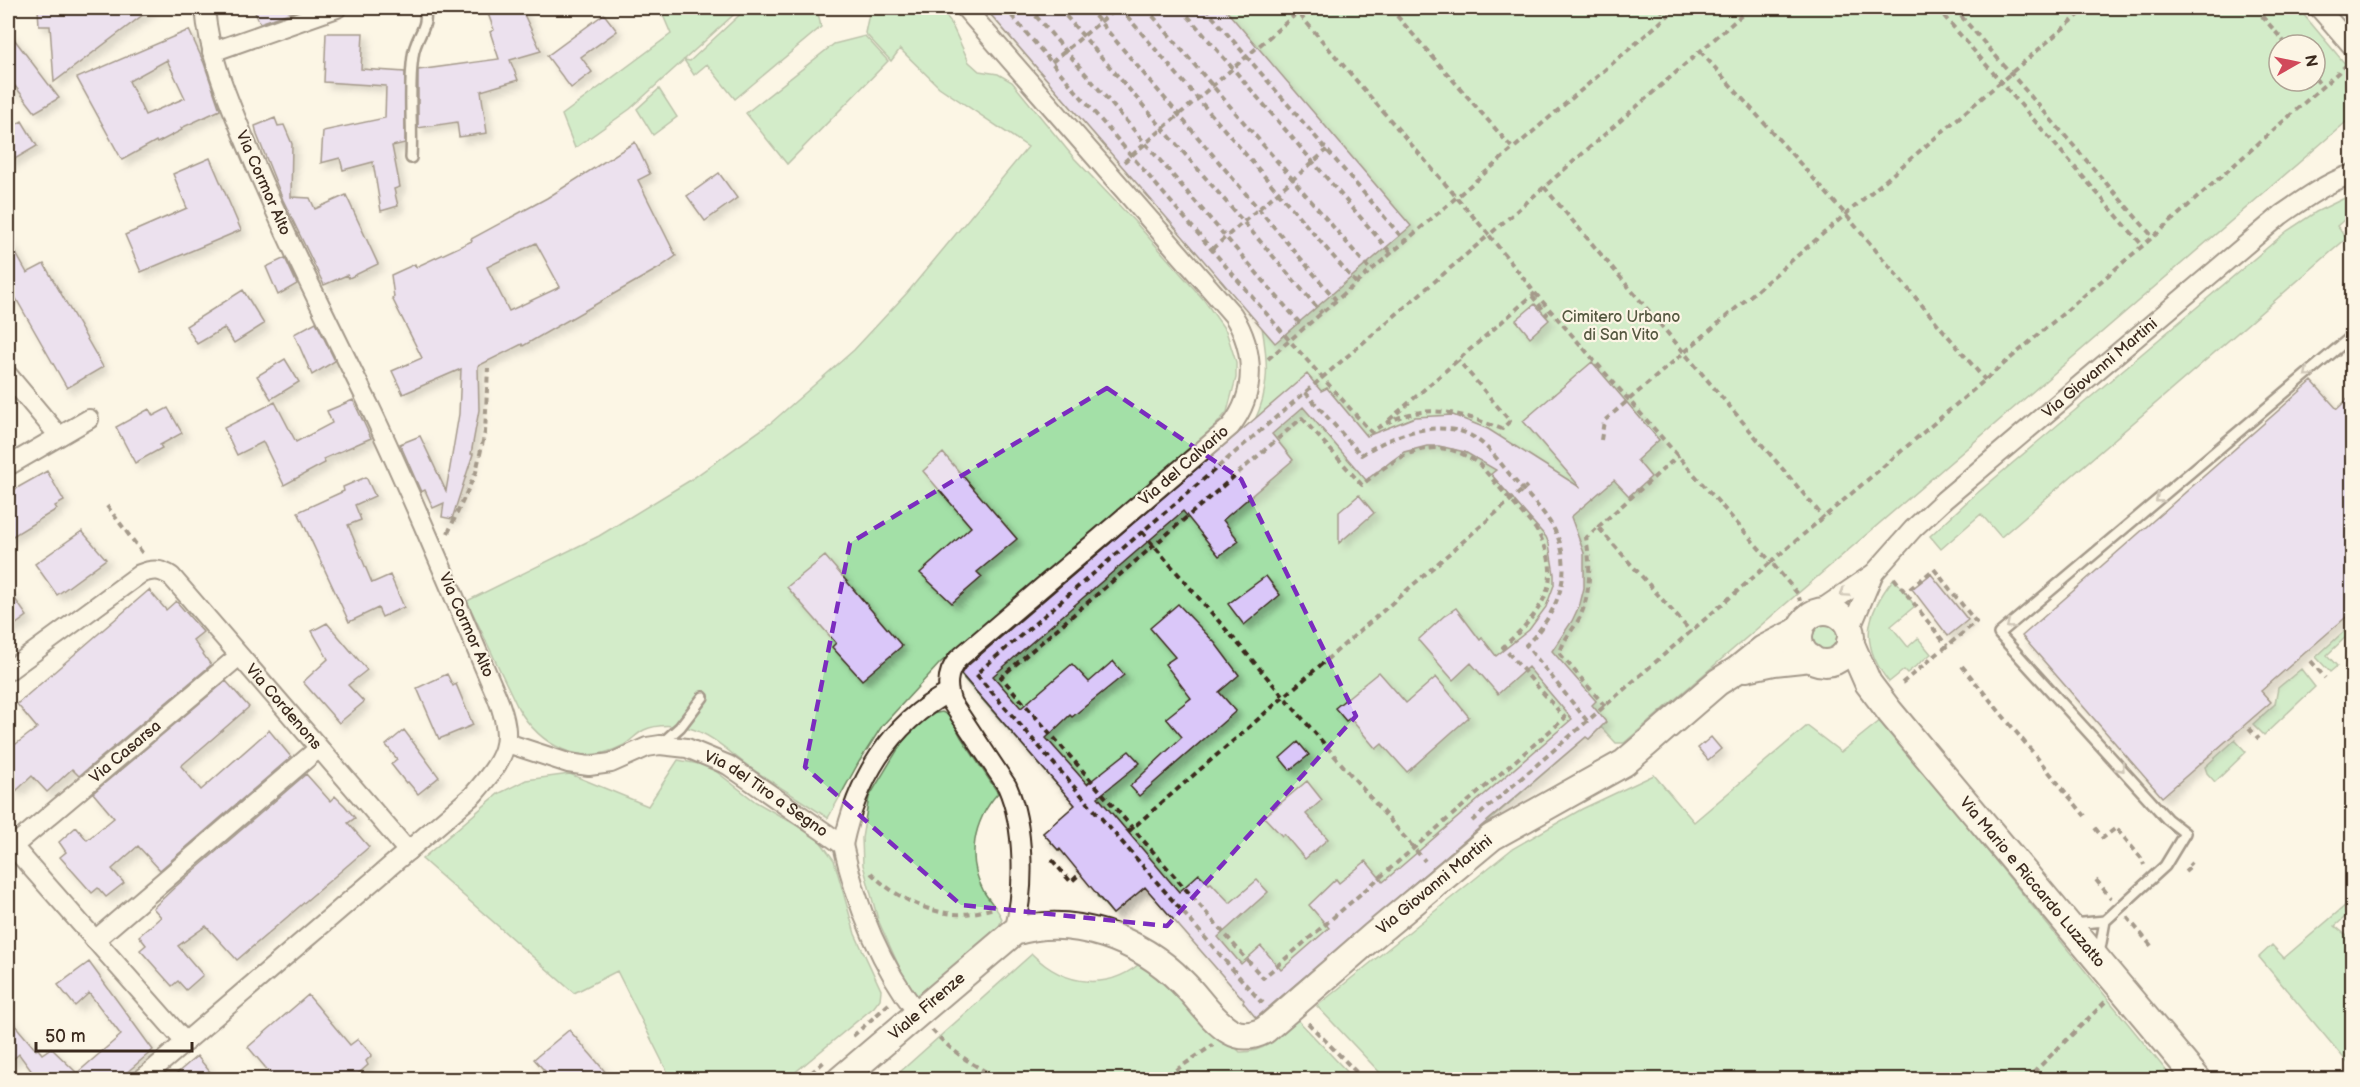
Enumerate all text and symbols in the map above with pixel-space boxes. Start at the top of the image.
north arrow [2267,33,2327,93]
text: N [2300,53,2321,68]
street label: Via Cormor Alto [231,128,295,238]
park label: Cimitero Urbano di San Vito [1562,308,1680,345]
street label: Via Giovanni Martini [2038,314,2161,422]
one-way arrow [2304,366,2315,377]
street label: Via del Calvario [1135,422,1233,510]
one-way arrow [2155,492,2166,503]
street label: Via Cormor Alto [434,570,498,680]
one-way arrow [1840,586,1851,597]
one-way arrow [2006,618,2017,629]
street label: Via Cordenons [242,660,326,753]
street label: Via Casarsa [86,716,165,787]
street label: Via del Tiro a Segno [701,747,832,841]
one-way arrow [2114,761,2125,772]
street label: Via Mario e Riccardo Luzzatto [1956,793,2109,971]
street label: Via Giovanni Martini [1373,831,1496,938]
street label: Viale Firenze [885,968,969,1044]
scale bar [36,1015,192,1053]
text: 50 m [45,1026,86,1047]

